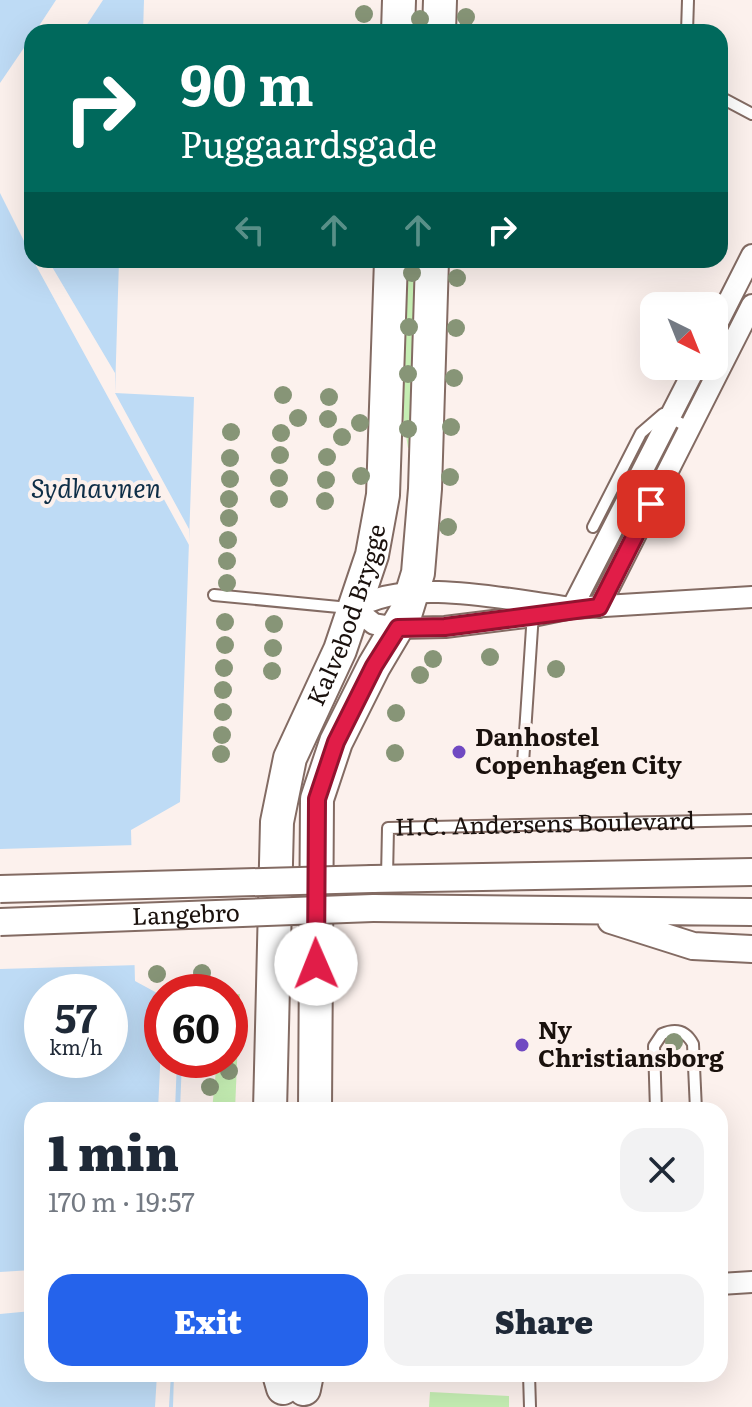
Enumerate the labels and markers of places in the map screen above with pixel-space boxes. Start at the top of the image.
pin [617,470,685,538]
place label: Danhostel Copenhagen City [475,718,682,781]
marker: Danhostel Copenhagen City [450,743,468,761]
place label: Ny Christiansborg [538,1011,724,1074]
marker: Ny Christiansborg [513,1036,531,1054]

